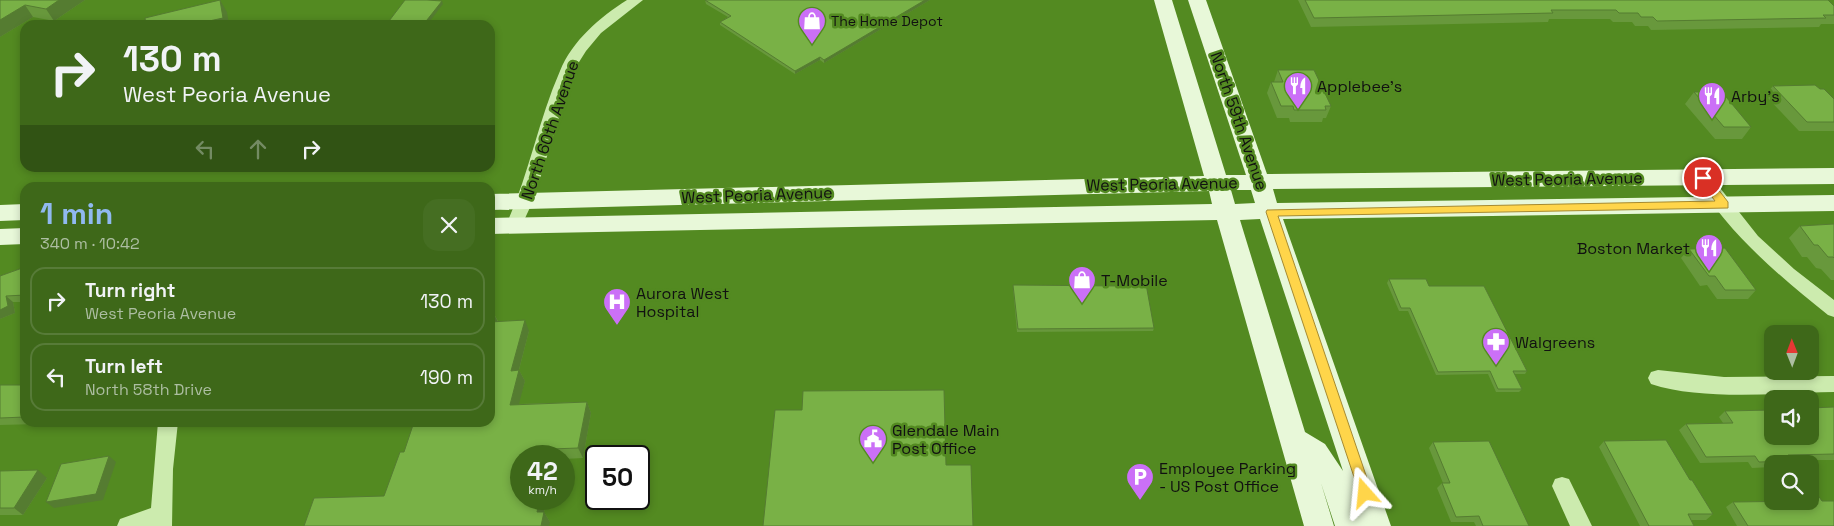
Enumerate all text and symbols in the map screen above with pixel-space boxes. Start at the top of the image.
shop icon: The Home Depot [797,6,827,45]
place label: The Home Depot [831,12,943,30]
text: 130 m [123,37,222,81]
icon: right [40,40,105,105]
street label: North 59th Avenue [1206,49,1272,193]
street label: North 60th Avenue [516,58,584,202]
restaurant icon: Applebee's [1283,71,1313,110]
place label: Applebee's [1317,76,1402,97]
text: West Peoria Avenue [123,80,331,108]
restaurant icon: Arby's [1697,81,1727,120]
place label: Arby's [1731,86,1780,107]
icon: left [191,135,219,163]
icon: ahead [244,135,272,163]
icon: right [297,135,325,163]
pin [1682,157,1724,199]
icon: arrive [1689,164,1717,192]
street label: West Peoria Avenue [1491,167,1643,191]
street label: West Peoria Avenue [1086,172,1238,196]
street label: West Peoria Avenue [681,182,833,208]
text: 1 min [40,194,113,233]
button: close [423,199,475,251]
text: 340 m · 10:42 [40,233,140,254]
restaurant icon: Boston Market [1694,233,1724,272]
place label: Boston Market [1577,238,1690,259]
shop icon: T-Mobile [1067,265,1097,304]
place label: T-Mobile [1101,270,1168,291]
text: Turn right [85,278,175,303]
place label: Aurora West Hospital [636,283,729,322]
icon: right [42,287,70,315]
hospital icon: Aurora West Hospital [602,287,632,326]
text: 130 m [420,289,473,314]
text: West Peoria Avenue [85,303,236,324]
north arrow [1764,325,1819,380]
map controls [1764,325,1819,510]
pharmacy icon: Walgreens [1481,327,1511,366]
place label: Walgreens [1515,332,1595,353]
text: Turn left [85,354,163,379]
icon: left [42,363,70,391]
text: 190 m [420,365,473,390]
text: North 58th Drive [85,379,212,400]
button: sound [1764,390,1819,445]
place label: Glendale Main Post Office [892,420,1000,459]
public building icon: Glendale Main Post Office [858,424,888,463]
speed limit sign: 50 [585,445,650,510]
text: 42 [527,455,558,487]
button: search [1764,455,1819,510]
place label: Employee Parking - US Post Office [1159,458,1296,497]
parking icon: Employee Parking - US Post Office [1125,462,1155,501]
position arrow [1338,466,1390,518]
text: km/h [528,482,557,498]

